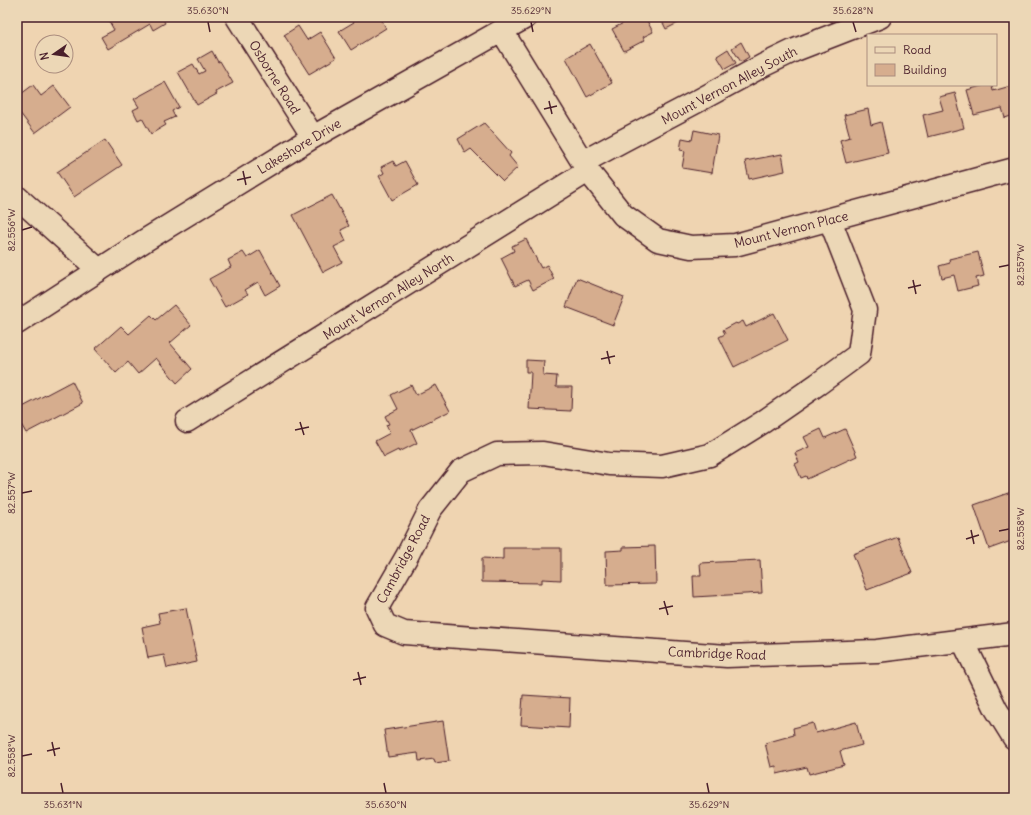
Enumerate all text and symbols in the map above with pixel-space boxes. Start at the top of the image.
text: 35.630°N [187,4,229,17]
text: 35.629°N [511,4,551,17]
text: 35.628°N [833,4,873,17]
north arrow [34,34,74,74]
legend [867,34,997,86]
street label: Osborne Road [245,37,304,118]
street label: Mount Vernon Alley South [658,42,800,128]
text: Road [903,42,931,57]
text: N [37,51,52,62]
text: Building [903,62,947,77]
street label: Lakeshore Drive [254,115,344,178]
street label: Mount Vernon Place [732,207,850,252]
text: 82.556°W [5,208,18,252]
text: 82.557°W [1014,244,1027,286]
street label: Mount Vernon Alley North [320,249,457,344]
text: 82.557°W [5,472,18,514]
text: 82.558°W [1014,508,1027,551]
street label: Cambridge Road [373,512,434,607]
street label: Cambridge Road [668,643,767,664]
text: 82.558°W [5,735,18,778]
text: 35.631°N [43,798,83,811]
text: 35.630°N [365,798,407,811]
text: 35.629°N [689,798,729,811]

